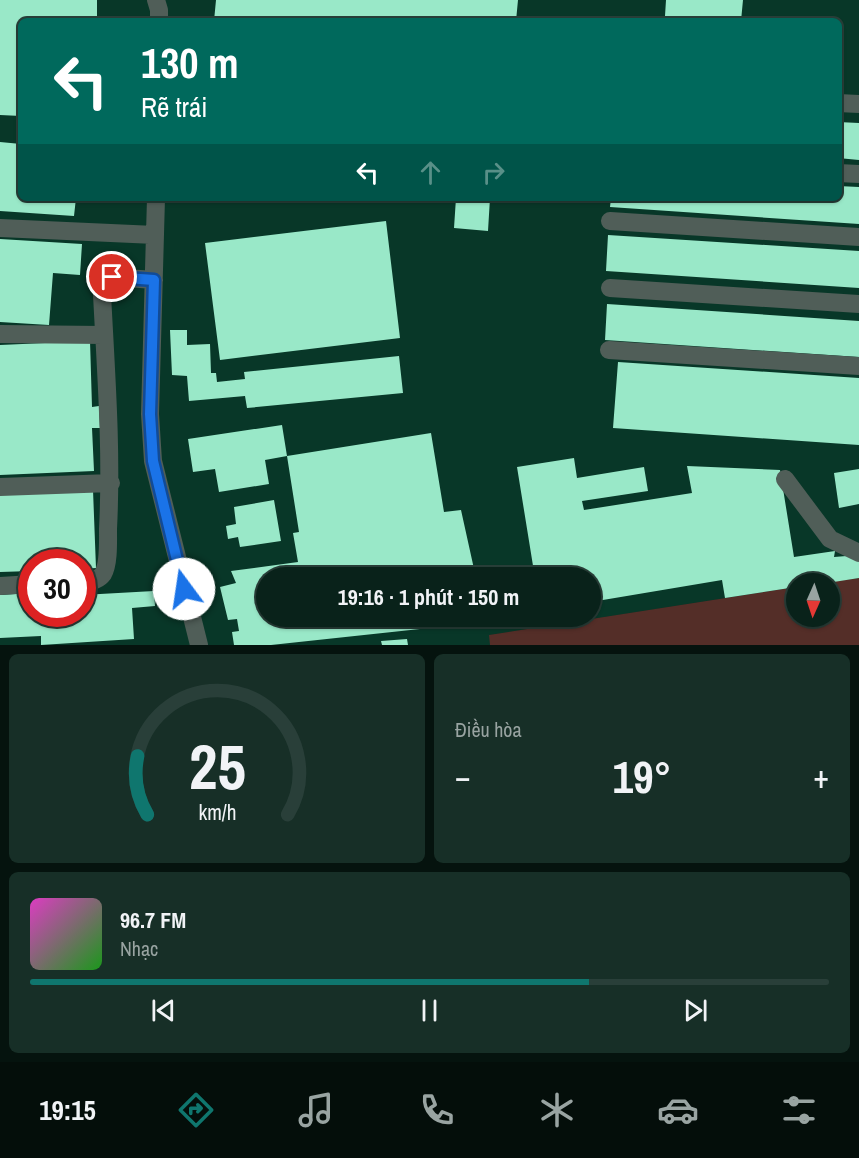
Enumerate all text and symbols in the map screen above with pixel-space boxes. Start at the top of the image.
text: 130 m [141,35,239,91]
icon: left [42,42,120,120]
text: Rẽ trái [141,89,207,125]
icon: left [351,156,384,189]
icon: ahead [414,156,447,189]
icon: right [477,156,510,189]
pin [86,251,137,302]
icon: arrive [95,260,128,293]
speed limit sign: 30 [18,549,96,627]
position arrow [152,557,216,621]
north arrow [786,573,840,627]
map controls [786,573,840,627]
text: 19:16 · 1 phút · 150 m [338,582,519,612]
text: Điều hòa [455,716,522,743]
text: 25 [189,724,245,808]
text: 19° [612,746,672,807]
text: − [455,754,471,798]
text: + [813,754,829,798]
text: km/h [198,799,236,828]
text: 96.7 FM [120,905,186,935]
text: Nhạc [120,935,158,962]
icon: previous [147,994,180,1027]
icon: pause [413,994,446,1027]
icon: next [679,994,712,1027]
icon: directions [175,1089,217,1131]
icon: music [295,1089,337,1131]
icon: phone [416,1089,458,1131]
icon: climate [536,1089,578,1131]
icon: car [657,1089,699,1131]
icon: filters [778,1089,820,1131]
text: 19:15 [39,1092,96,1128]

